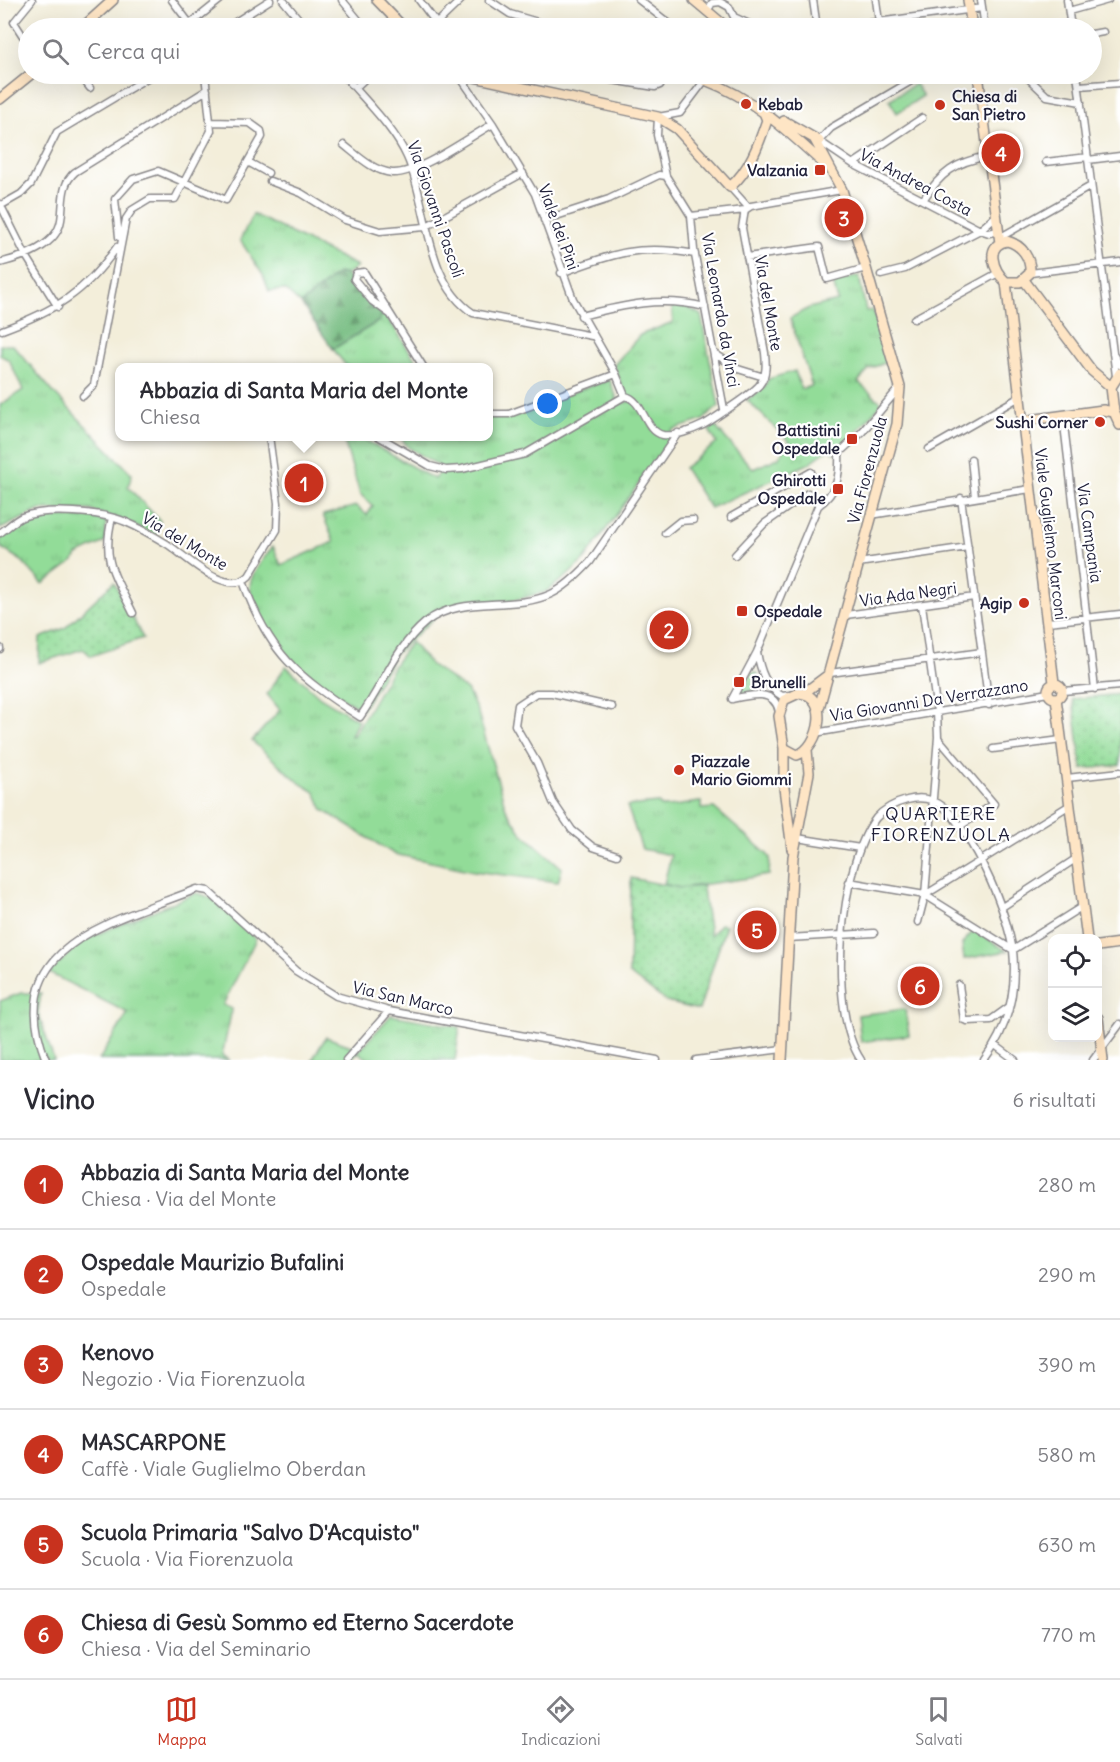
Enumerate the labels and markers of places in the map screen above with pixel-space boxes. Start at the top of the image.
place label: Chiesa di San Pietro [952,86,1026,124]
place label: Kebab [758,94,803,114]
marker: Kebab [739,97,753,111]
marker: Chiesa di San Pietro [933,98,947,112]
pin: 4 [982,130,1020,176]
place label: Valzania [747,160,808,180]
marker: Valzania [813,163,827,177]
pin: 3 [824,196,864,240]
place label: Sushi Corner [996,412,1088,432]
marker: Sushi Corner [1093,415,1107,429]
place label: Battistini Ospedale [772,420,840,459]
marker: Battistini Ospedale [845,432,859,446]
pin: 1 [284,460,324,506]
place label: Ghirotti Ospedale [758,470,826,509]
marker: Ghirotti Ospedale [831,482,845,496]
place label: Agip [980,593,1012,614]
marker: Agip [1017,596,1031,610]
place label: Ospedale [754,601,823,622]
marker: Ospedale [735,604,749,618]
pin: 2 [650,608,688,652]
place label: Brunelli [751,672,806,692]
marker: Brunelli [732,675,746,689]
place label: Piazzale Mario Giommi [691,751,792,789]
marker: Piazzale Mario Giommi [672,763,686,777]
pin: 5 [738,908,777,952]
pin: 6 [900,964,940,1008]

